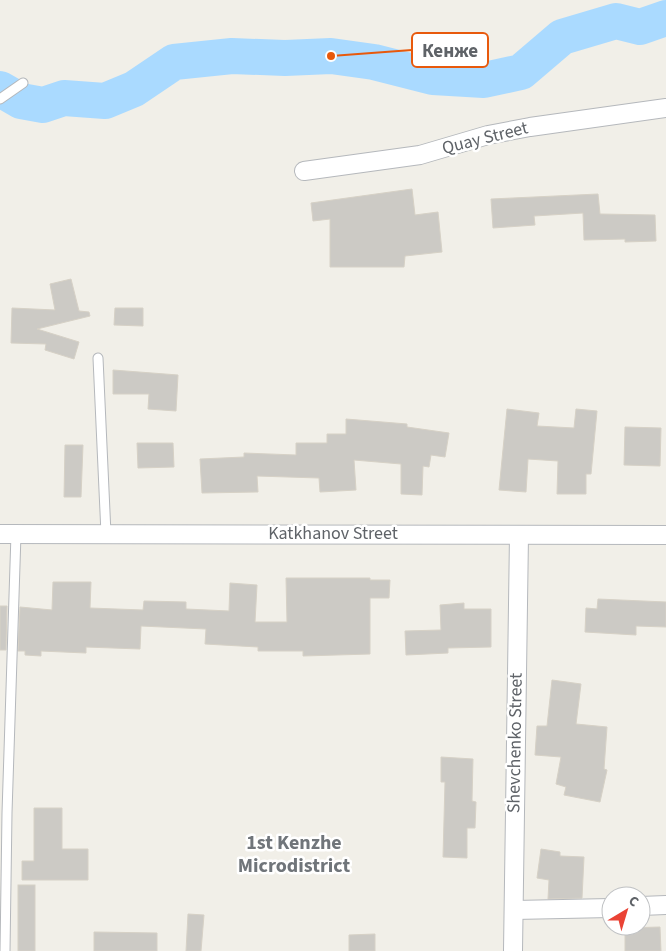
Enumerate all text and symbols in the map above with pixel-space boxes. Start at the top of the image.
callout: Кенже [412,33,488,67]
text: Кенже [422,38,478,65]
street label: Quay Street [439,115,531,161]
street label: Katkhanov Street [268,521,398,546]
street label: Shevchenko Street [501,673,529,813]
district label: 1st Kenzhe Microdistrict [238,829,351,880]
north arrow [601,886,651,936]
text: С [624,891,643,912]

